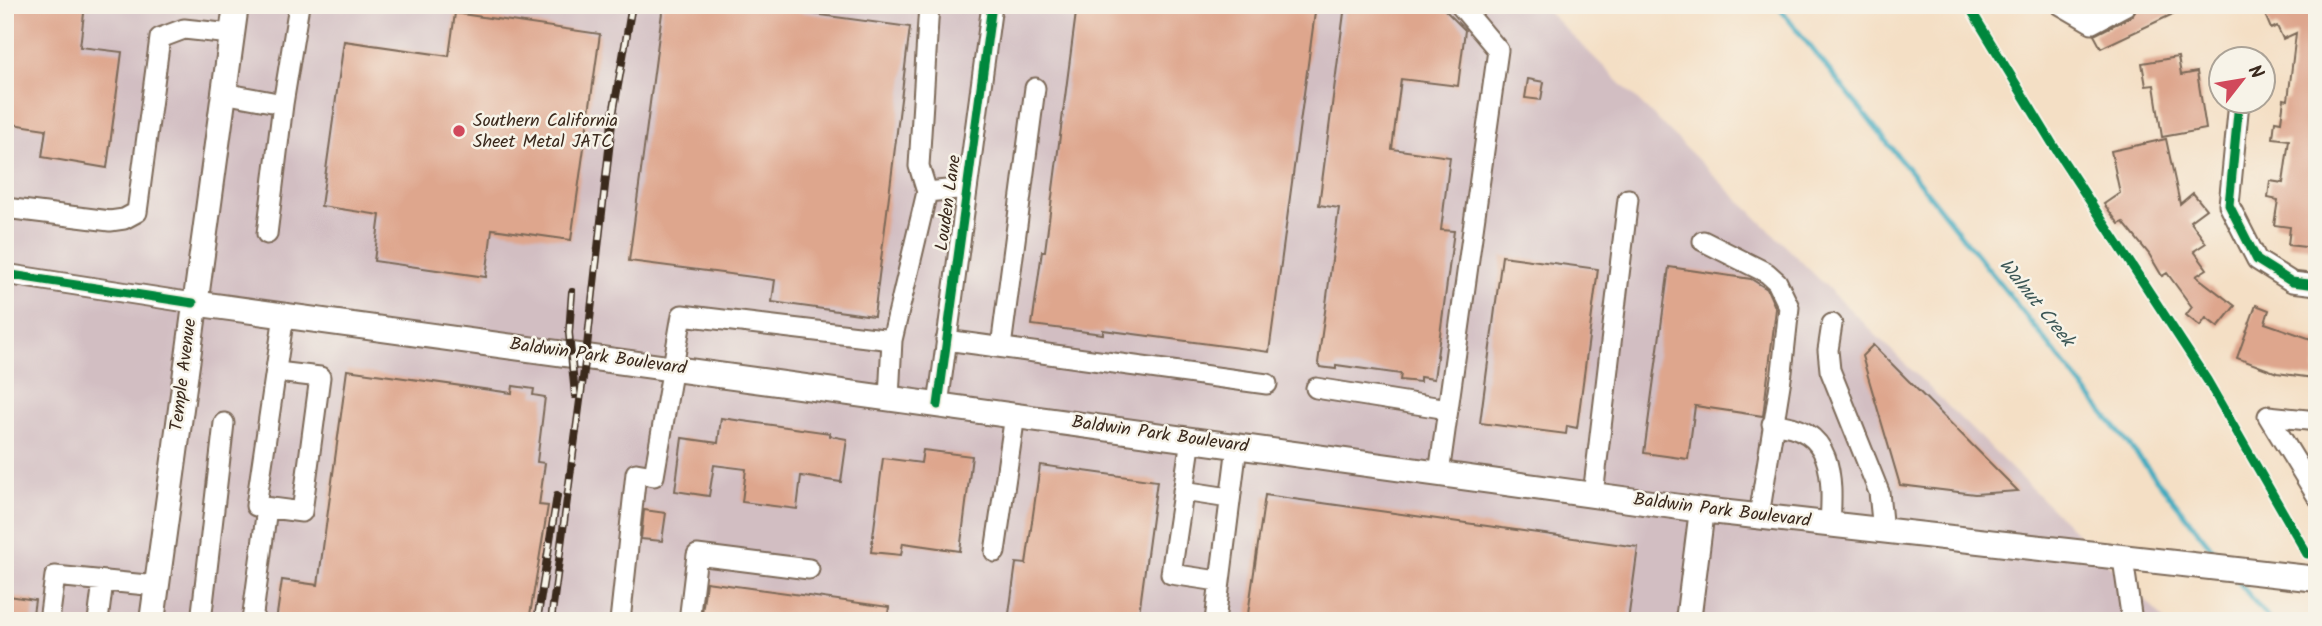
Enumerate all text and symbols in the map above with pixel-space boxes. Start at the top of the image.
north arrow [2206,46,2276,116]
text: N [2239,59,2271,85]
place label: Southern California Sheet Metal JATC [473,107,618,157]
marker: Southern California Sheet Metal JATC [451,123,467,139]
street label: Louden Lane [928,153,970,253]
water label: Walnut Creek [1991,252,2083,356]
street label: Temple Avenue [163,317,205,433]
street label: Baldwin Park Boulevard [508,330,689,384]
street label: Baldwin Park Boulevard [1070,408,1251,462]
street label: Baldwin Park Boulevard [1632,486,1813,536]

